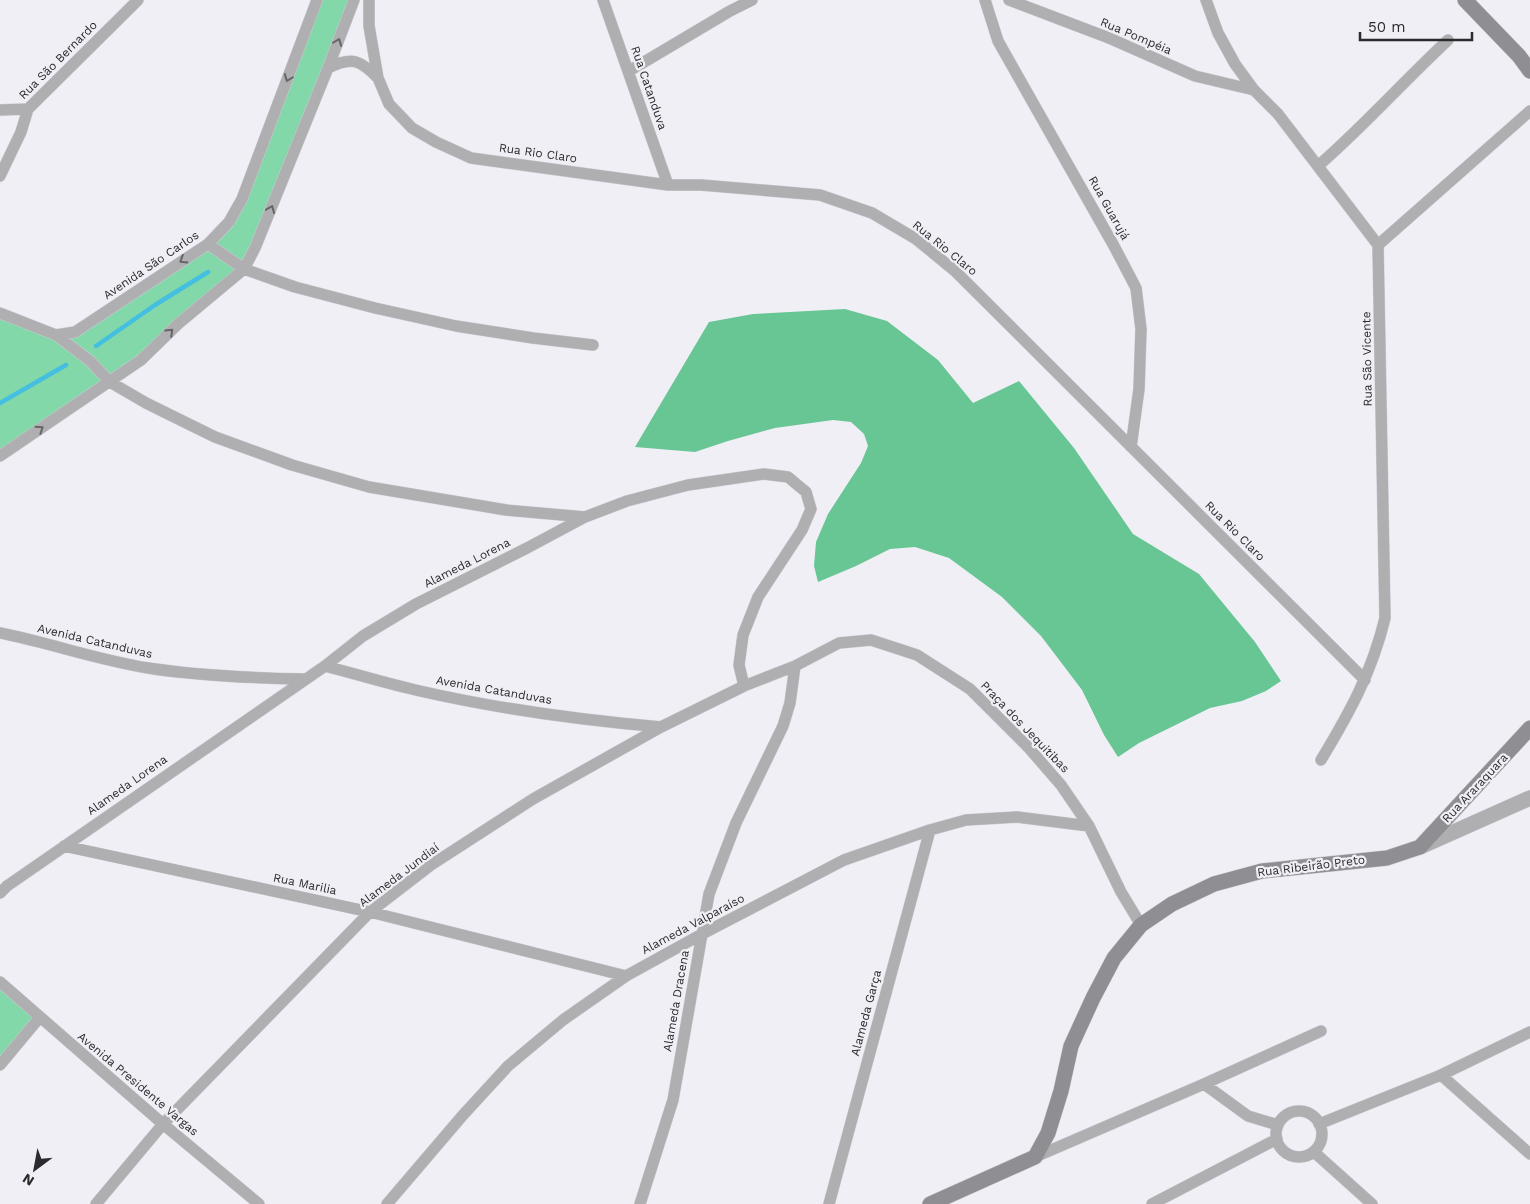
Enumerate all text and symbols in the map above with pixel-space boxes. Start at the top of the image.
scale bar [1360,10,1472,42]
street label: Rua Pompéia [1098,15,1174,57]
street label: Rua São Bernardo [16,18,100,102]
text: 50 m [1368,18,1405,36]
one-way arrow [332,38,342,47]
street label: Rua Catanduva [628,44,670,132]
one-way arrow [284,74,294,82]
street label: Rua Rio Claro [498,141,578,165]
street label: Rua Guarujá [1086,174,1132,243]
one-way arrow [264,205,275,214]
street label: Rua Rio Claro [910,218,980,278]
street label: Avenida São Carlos [101,228,201,302]
one-way arrow [180,253,189,263]
street label: Rua São Vicente [1359,311,1375,407]
one-way arrow [164,329,173,338]
one-way arrow [35,426,44,435]
street label: Rua Rio Claro [1202,498,1268,564]
street label: Alameda Lorena [422,535,513,591]
street label: Avenida Catanduvas [36,621,154,661]
street label: Avenida Catanduvas [435,673,553,707]
street label: Praça dos Jequitibas [978,678,1072,776]
street label: Rua Araraquara [1439,750,1511,826]
street label: Alameda Lorena [84,752,170,818]
street label: Alameda Jundiaí [356,840,442,910]
street label: Rua Ribeirão Preto [1256,852,1366,880]
street label: Rua Marilia [272,870,338,898]
street label: Alameda Valparaíso [639,891,747,957]
street label: Alameda Dracena [660,949,692,1053]
street label: Alameda Garça [848,968,884,1058]
street label: Avenida Presidente Vargas [75,1029,201,1139]
north arrow [10,1144,60,1194]
text: N [19,1170,37,1190]

